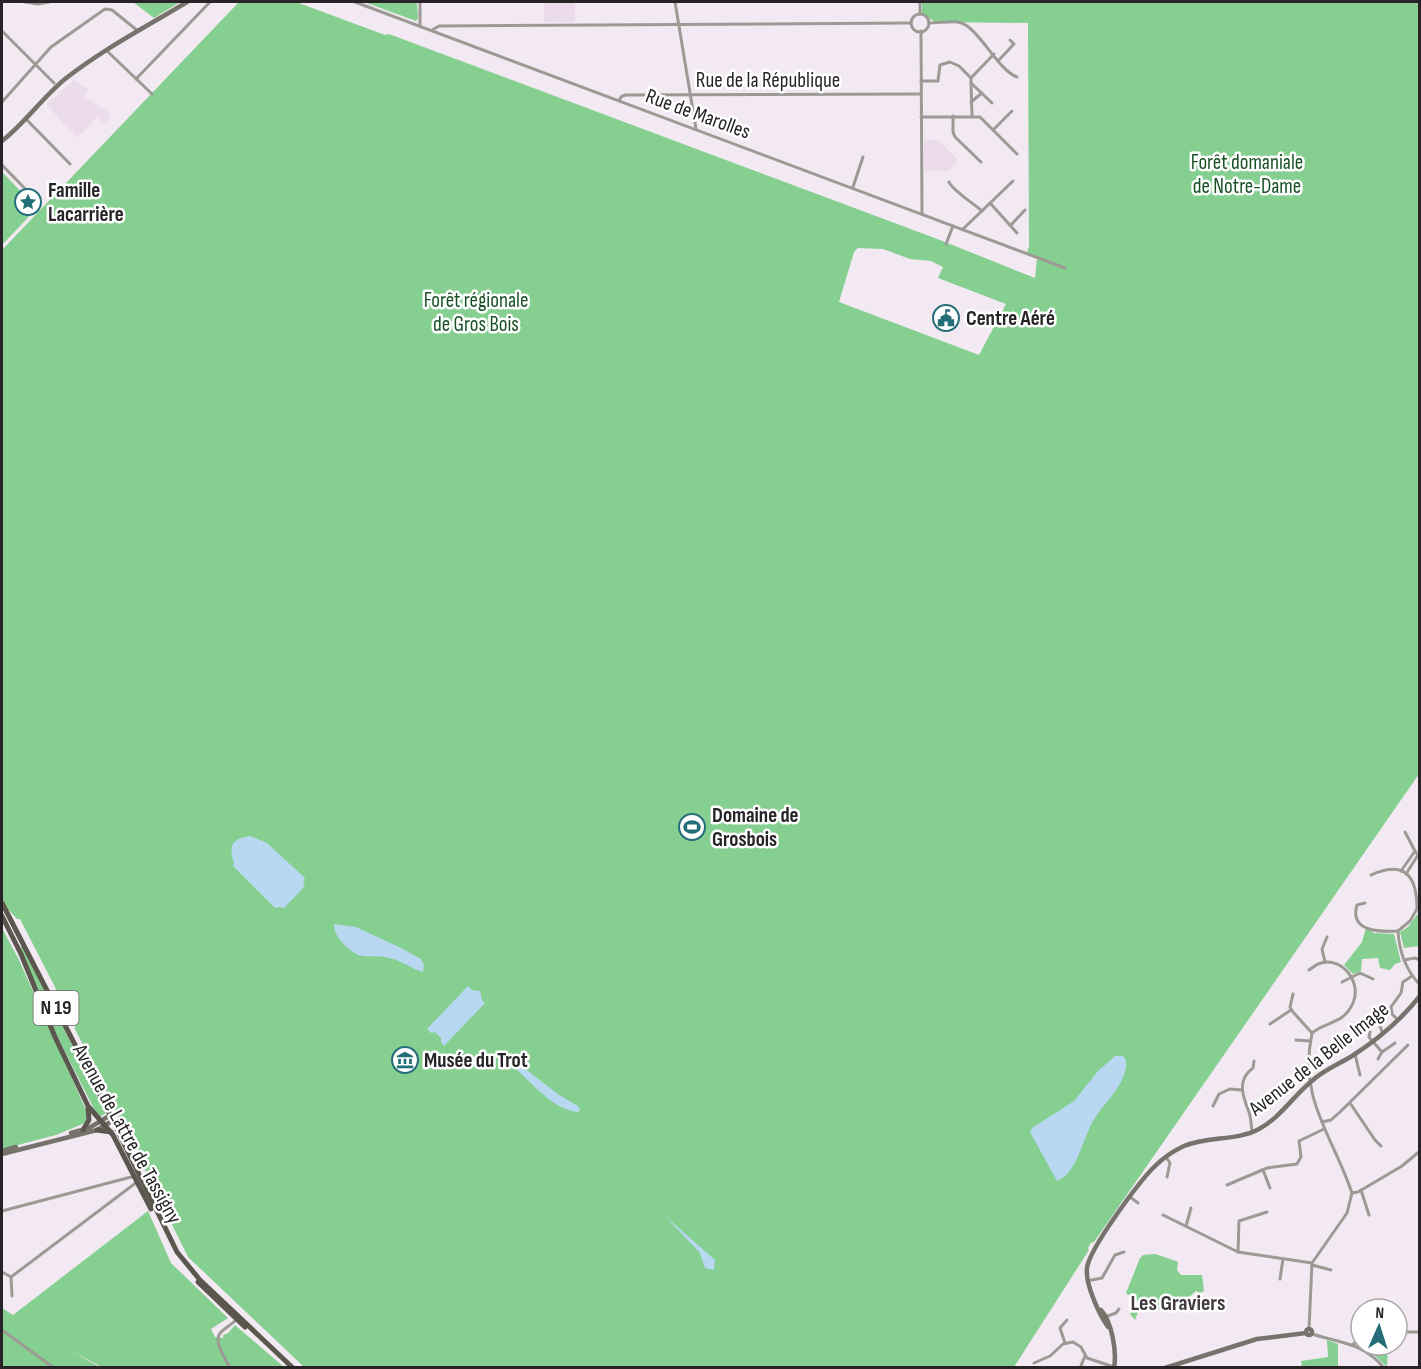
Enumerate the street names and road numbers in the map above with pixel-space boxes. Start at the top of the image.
street label: Rue de la République [696,68,840,93]
street label: Rue de Marolles [642,84,754,144]
road number: N 19 [34,991,78,1025]
street label: Avenue de la Belle Image [1243,997,1394,1122]
street label: Avenue de Lattre de Tassigny [67,1039,187,1228]

